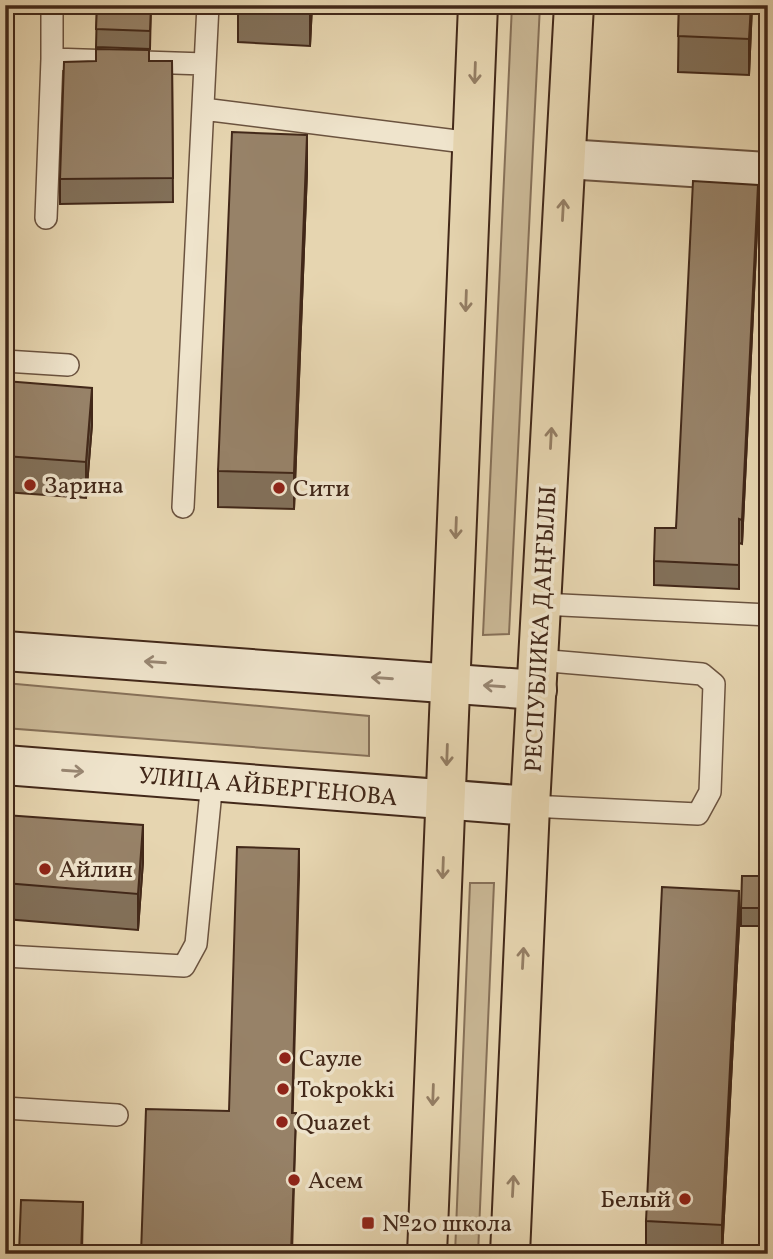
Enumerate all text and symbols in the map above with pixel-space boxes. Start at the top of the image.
one-way arrow [469,62,482,85]
one-way arrow [557,200,570,222]
one-way arrow [459,289,472,312]
one-way arrow [544,426,557,449]
place label: Зарина [44,470,124,504]
place label: Сити [293,473,350,507]
marker: Зарина [22,477,38,493]
marker: Сити [271,480,287,496]
street label: РЕСПУБЛИКА ДАҢҒЫЛЫ [518,485,566,773]
one-way arrow [450,516,463,539]
one-way arrow [144,655,167,668]
one-way arrow [371,671,394,684]
one-way arrow [483,679,505,692]
one-way arrow [441,744,454,767]
street label: УЛИЦА АЙБЕРГЕНОВА [137,760,399,816]
one-way arrow [62,765,84,778]
place label: Айлин [59,854,133,888]
one-way arrow [436,856,449,879]
marker: Айлин [37,861,53,877]
one-way arrow [517,947,530,970]
place label: Сауле [299,1043,362,1077]
marker: Сауле [277,1050,293,1066]
place label: Tokpokki [297,1074,395,1108]
marker: Tokpokki [275,1081,291,1097]
one-way arrow [427,1084,440,1107]
place label: Quazet [296,1107,371,1141]
marker: Quazet [274,1114,290,1130]
place label: Асем [308,1165,363,1199]
marker: Асем [286,1172,302,1188]
one-way arrow [507,1174,520,1197]
place label: Белый [600,1184,671,1218]
marker: Белый [677,1191,693,1207]
place label: №20 школа [382,1208,512,1242]
marker: №20 школа [360,1215,376,1231]

